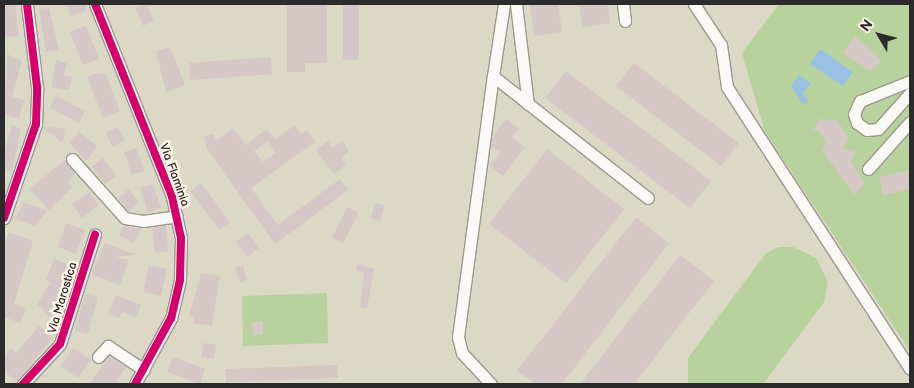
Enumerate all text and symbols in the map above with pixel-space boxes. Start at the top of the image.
north arrow [854,10,904,60]
text: N [857,16,877,35]
street label: Via Flaminia [156,142,192,208]
street label: Via Marostica [45,261,81,335]

